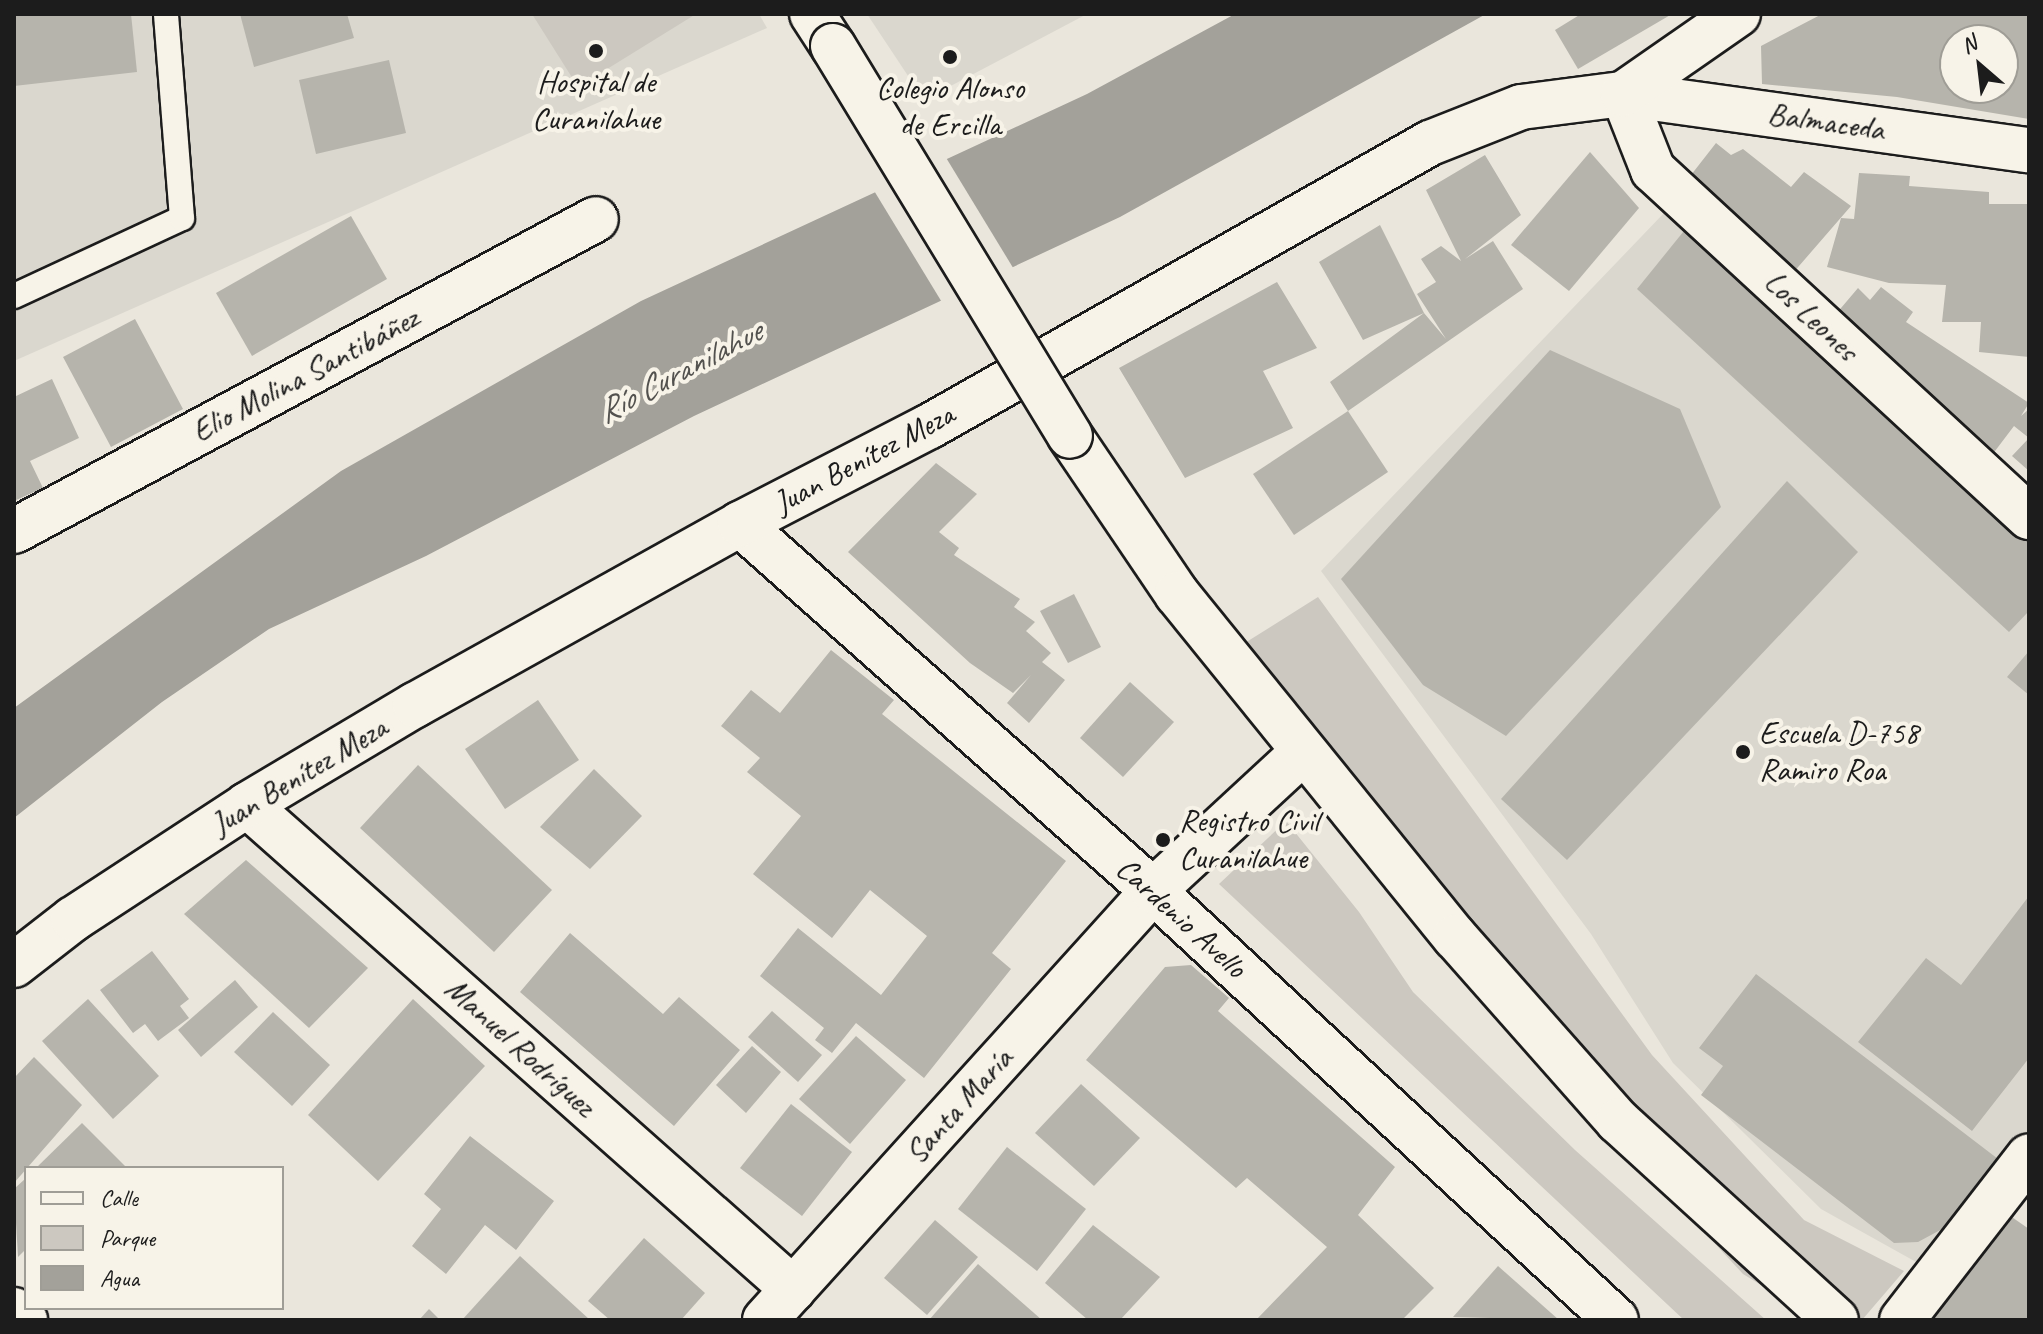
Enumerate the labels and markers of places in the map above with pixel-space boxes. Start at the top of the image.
marker: Hospital de Curanilahue [587,42,605,60]
marker: Colegio Alonso de Ercilla [941,48,959,66]
place label: Hospital de Curanilahue [532,64,660,139]
place label: Colegio Alonso de Ercilla [876,70,1024,145]
place label: Escuela D-758 Ramiro Roa [1759,715,1919,790]
marker: Escuela D-758 Ramiro Roa [1734,743,1752,761]
place label: Registro Civil Curanilahue [1179,803,1319,878]
marker: Registro Civil Curanilahue [1154,831,1172,849]

